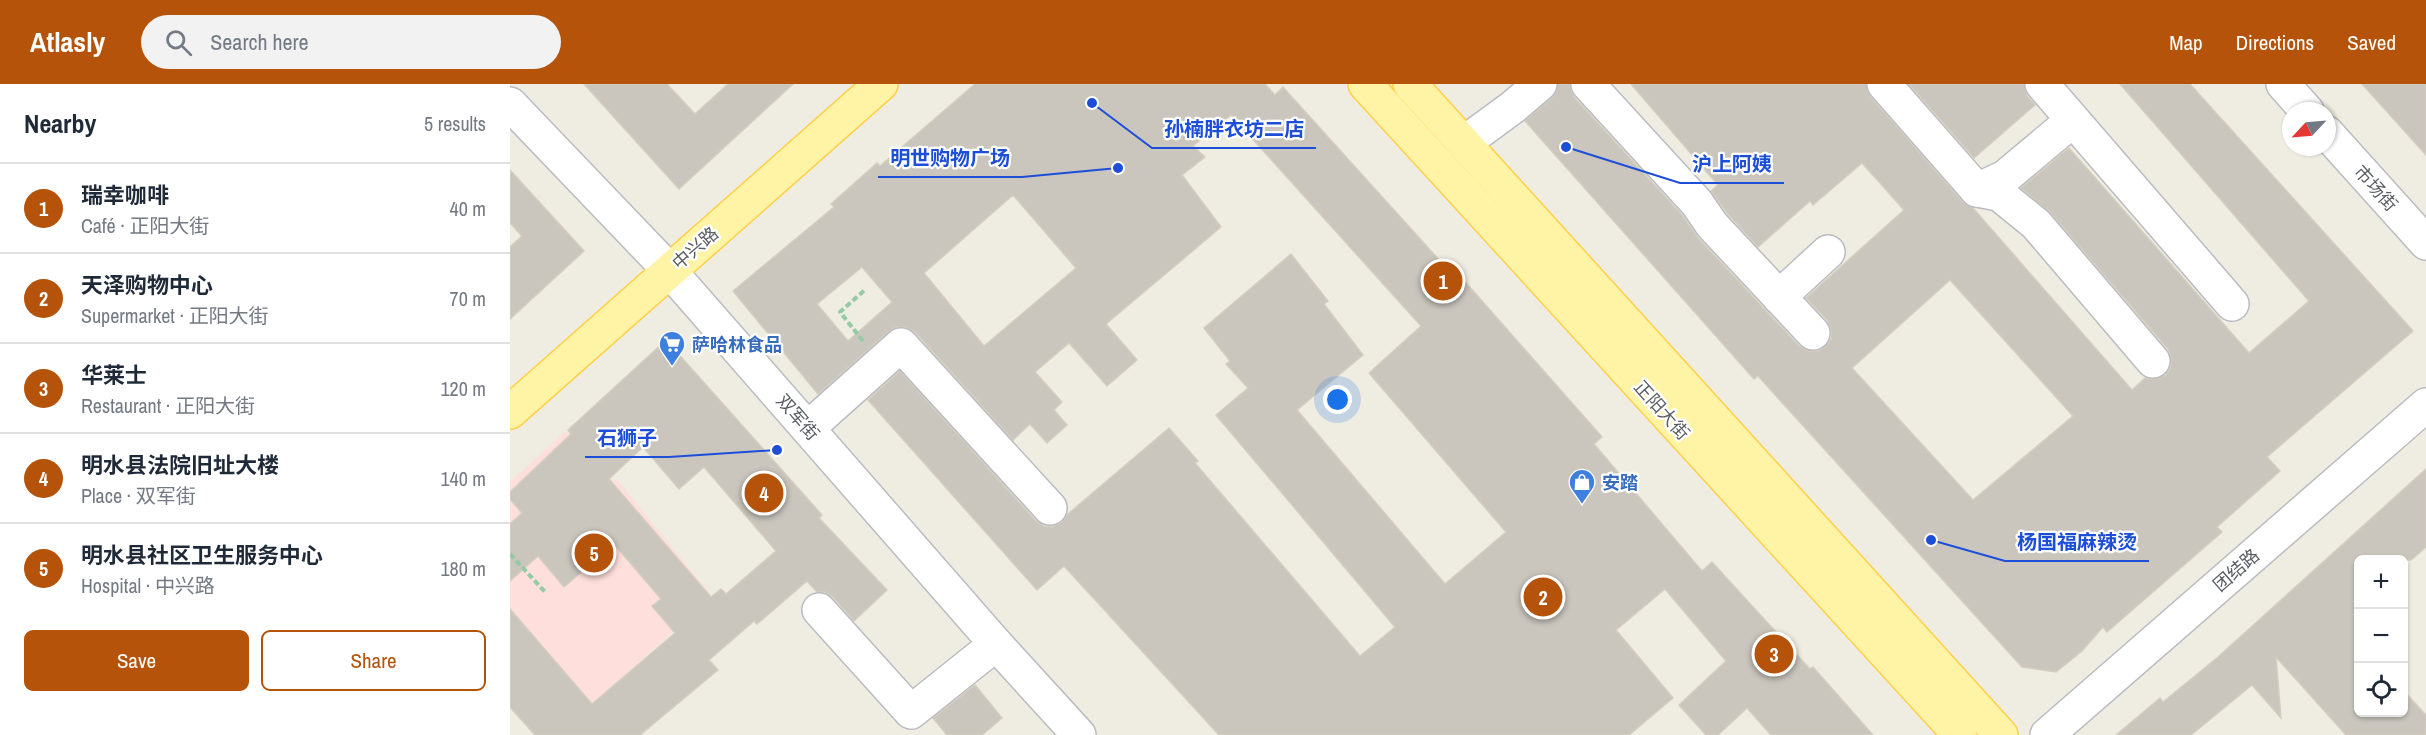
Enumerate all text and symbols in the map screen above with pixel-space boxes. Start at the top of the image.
search box [141,15,561,69]
text: Atlasly [30,23,105,61]
icon: search [162,26,195,59]
text: Search here [210,27,309,57]
text: Map [2169,28,2203,57]
text: Directions [2236,28,2314,57]
text: Saved [2347,28,2396,57]
north arrow [2282,102,2336,156]
text: Nearby [24,106,96,141]
text: 5 results [424,110,486,137]
callout: 孙楠胖衣坊二店 [1152,110,1316,148]
text: 孙楠胖衣坊二店 [1164,115,1304,142]
callout: 明世购物广场 [878,139,1022,177]
text: 明世购物广场 [890,144,1010,171]
callout: 沪上阿姨 [1680,145,1784,183]
text: 沪上阿姨 [1692,150,1772,177]
street label: 市场街 [2349,160,2403,216]
text: 瑞幸咖啡 [81,180,169,210]
text: 1 [39,195,48,222]
text: 40 m [450,195,486,222]
text: Café · 正阳大街 [81,212,209,239]
street label: 中兴路 [666,221,724,275]
pin: 1 [1424,258,1462,304]
text: 天泽购物中心 [81,270,213,300]
text: 2 [39,285,48,312]
text: 70 m [450,285,486,312]
text: Supermarket · 正阳大街 [81,302,269,329]
supermarket icon: 萨哈林食品 [657,329,687,367]
place label: 萨哈林食品 [692,332,782,357]
text: 华莱士 [81,360,147,390]
text: 3 [39,375,48,402]
text: 120 m [440,375,486,402]
street label: 正阳大街 [1629,375,1695,445]
your location [1323,385,1352,414]
street label: 双军街 [771,388,825,446]
text: Restaurant · 正阳大街 [81,392,255,419]
callout: 石狮子 [585,419,669,457]
text: 石狮子 [597,424,657,451]
text: 明水县法院旧址大楼 [81,450,279,480]
text: 4 [39,465,48,492]
text: 140 m [440,465,486,492]
shop icon: 安踏 [1567,467,1597,505]
pin: 4 [744,470,784,516]
place label: 安踏 [1602,470,1638,495]
text: Place · 双军街 [81,482,196,509]
callout: 杨国福麻辣烫 [2005,523,2149,561]
text: 杨国福麻辣烫 [2017,528,2137,555]
pin: 5 [574,530,614,576]
text: 明水县社区卫生服务中心 [81,540,323,570]
street label: 团结路 [2207,543,2265,597]
text: 5 [39,555,48,582]
text: 180 m [440,555,486,582]
map controls [2354,555,2408,717]
button: + [2354,555,2408,609]
text: Hospital · 中兴路 [81,572,215,599]
pin: 2 [1524,574,1562,620]
button: − [2354,609,2408,663]
button: Save [24,630,249,691]
button: Share [261,630,486,691]
pin: 3 [1754,632,1794,676]
button: locate [2354,663,2408,717]

